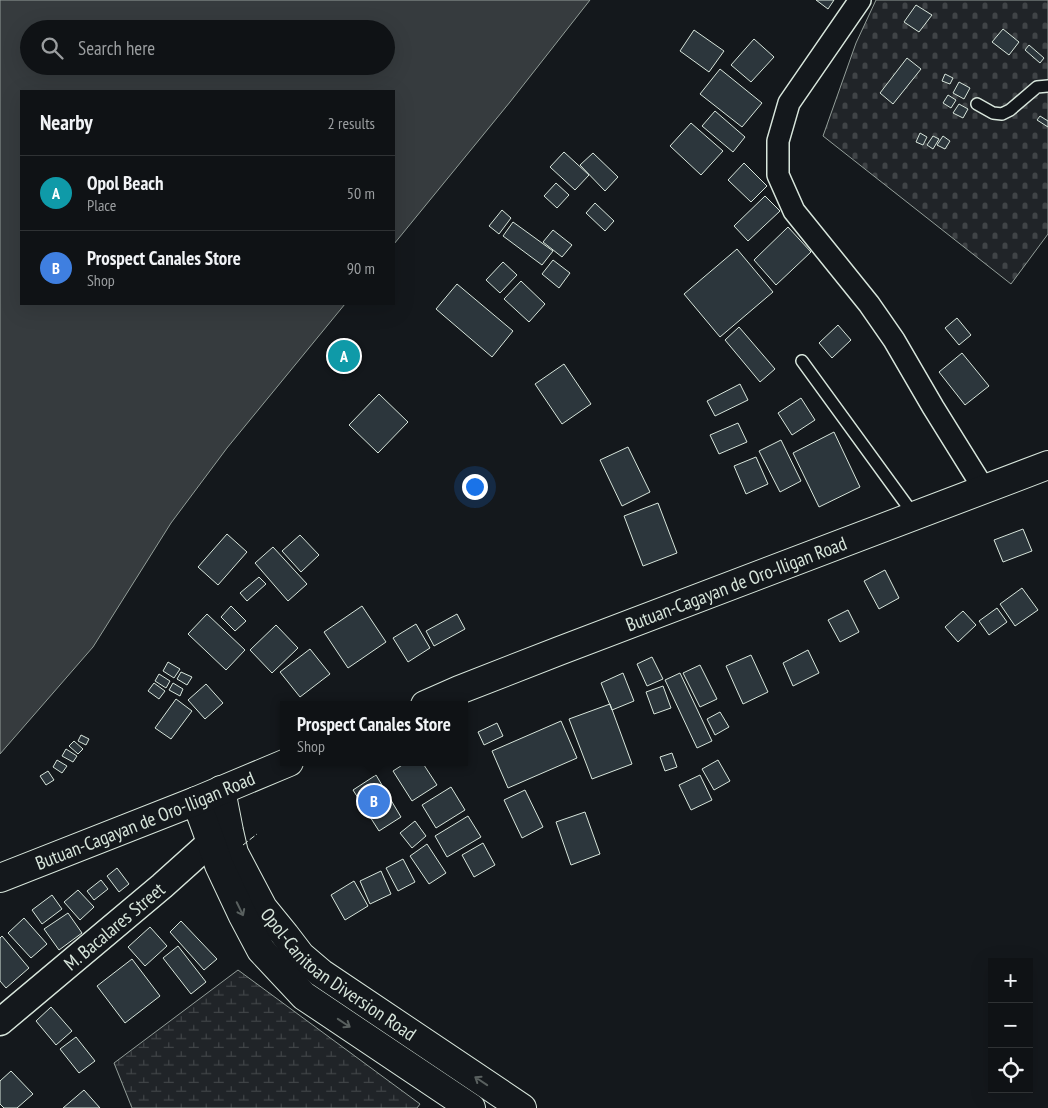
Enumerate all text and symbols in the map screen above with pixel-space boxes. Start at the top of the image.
search box [20,20,395,75]
icon: search [38,34,66,62]
text: Search here [78,36,155,60]
text: Nearby [40,109,93,136]
text: 2 results [328,113,375,133]
text: Opol Beach [87,171,163,195]
text: A [52,183,60,203]
text: 50 m [347,183,375,203]
text: Place [87,195,116,215]
text: Prospect Canales Store [87,246,241,270]
text: B [52,258,60,278]
text: 90 m [347,258,375,278]
text: Shop [87,270,115,290]
pin: A [328,337,360,375]
your location [462,474,488,500]
street label: Butuan-Cagayan de Oro-Iligan Road [622,531,850,637]
popup [280,701,468,766]
text: Prospect Canales Store [297,712,451,736]
text: Shop [297,736,325,756]
street label: Butuan-Cagayan de Oro-Iligan Road [32,766,258,875]
pin: B [358,782,390,820]
street label: M. Bacalares Street [59,877,170,975]
one-way arrow [236,901,245,916]
street label: Opol-Canitoan Diversion Road [256,903,421,1046]
map controls [988,958,1033,1093]
button: + [988,958,1033,1003]
button: − [988,1003,1033,1048]
one-way arrow [337,1018,351,1028]
button: locate [988,1048,1033,1093]
one-way arrow [474,1076,488,1086]

